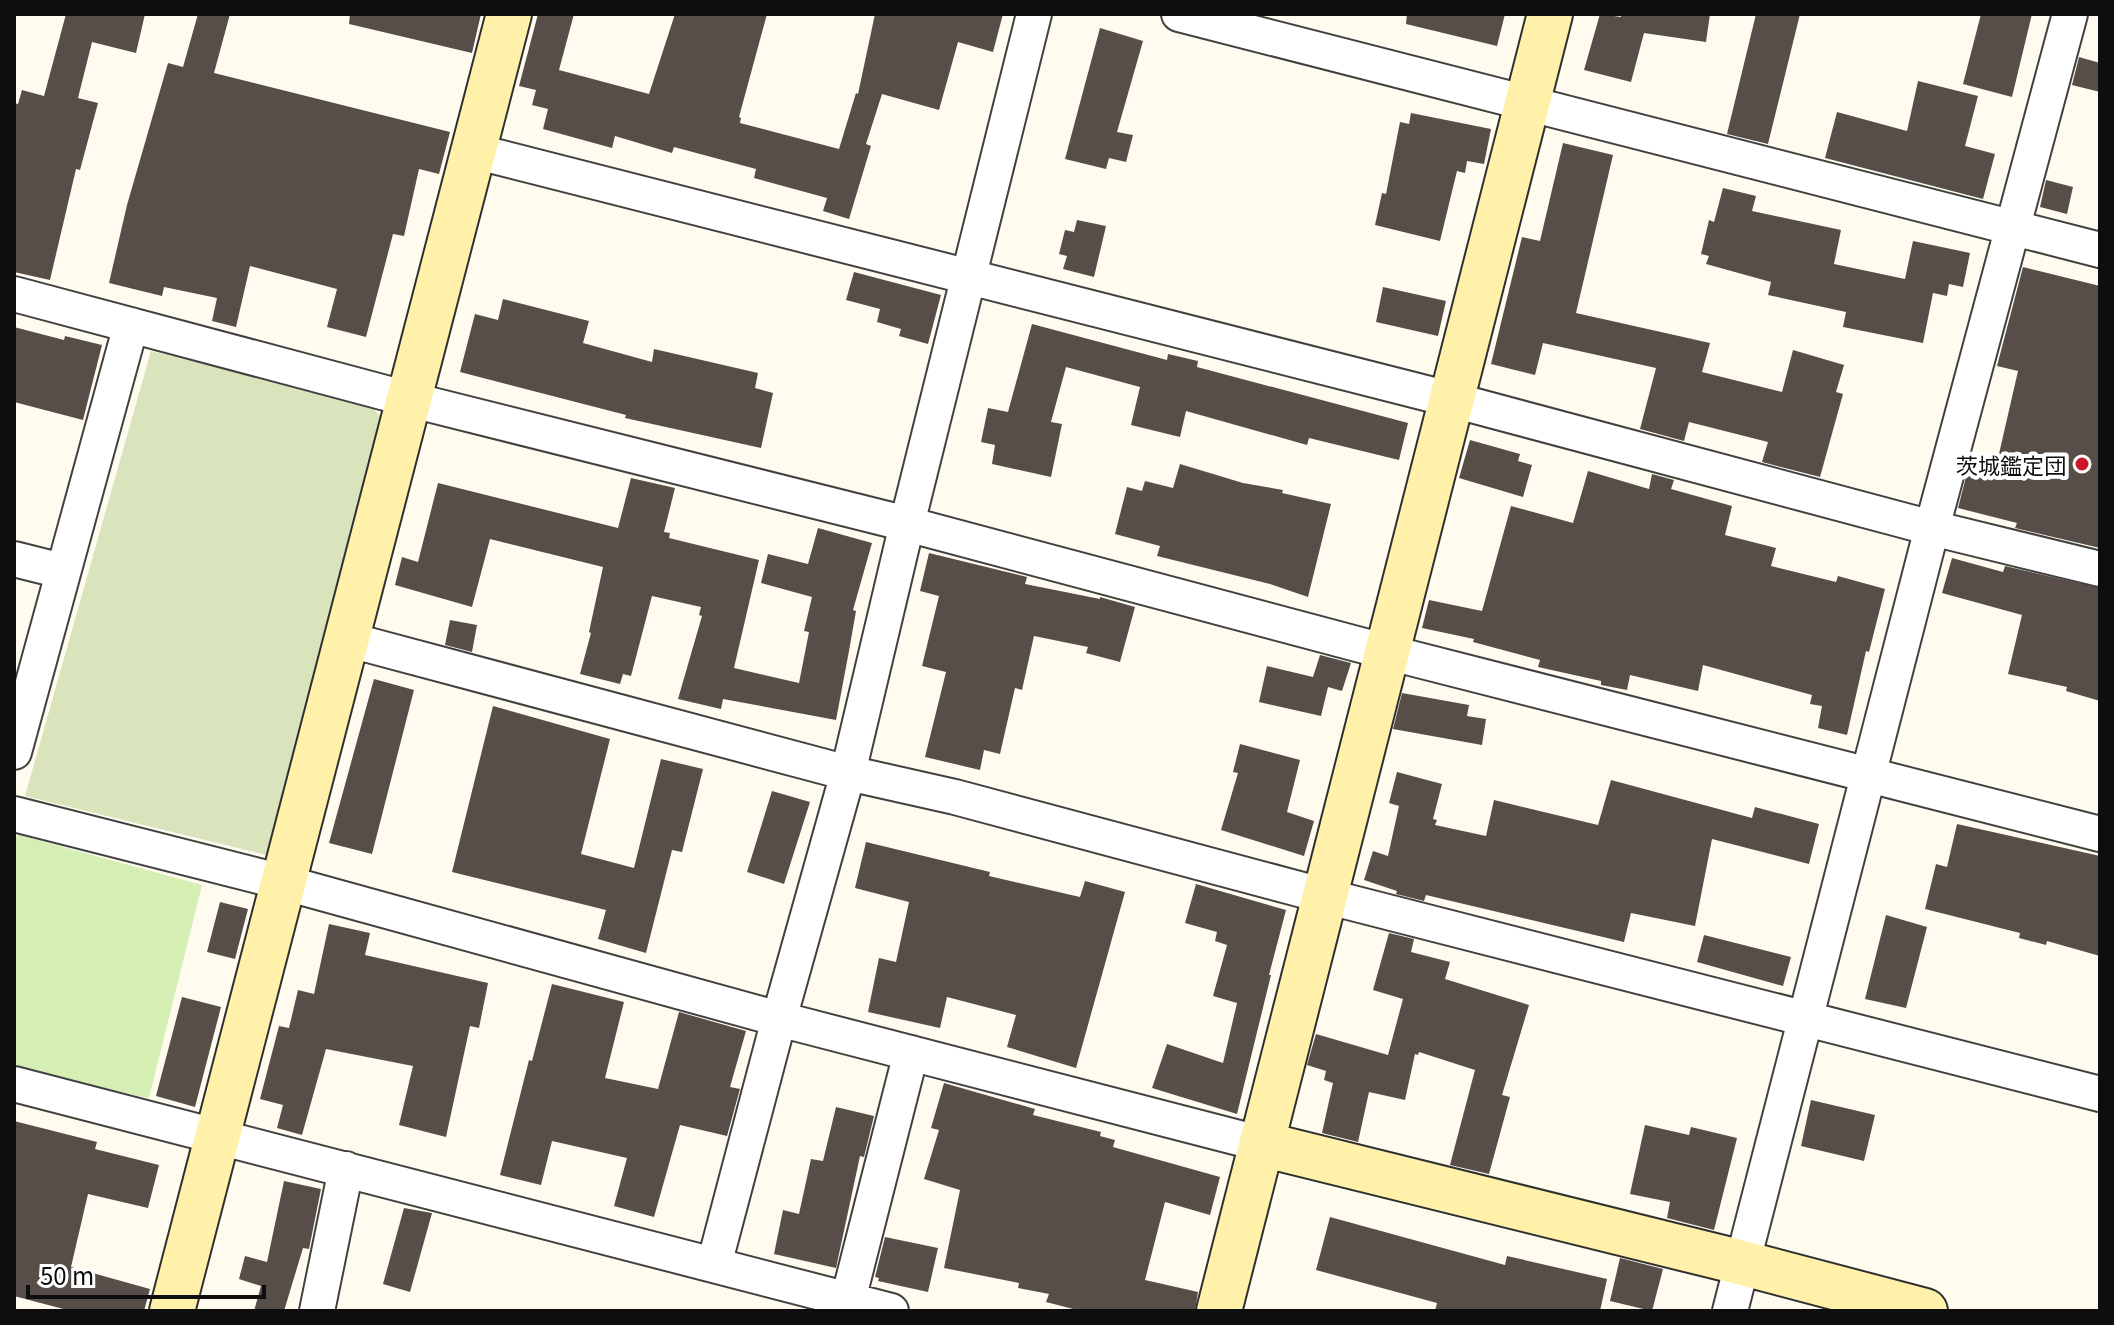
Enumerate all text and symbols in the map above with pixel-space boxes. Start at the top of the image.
place label: 茨城鑑定団 [1956,448,2066,480]
marker: 茨城鑑定団 [2073,455,2091,473]
scale bar [28,1249,264,1299]
text: 50 m [40,1257,94,1292]

